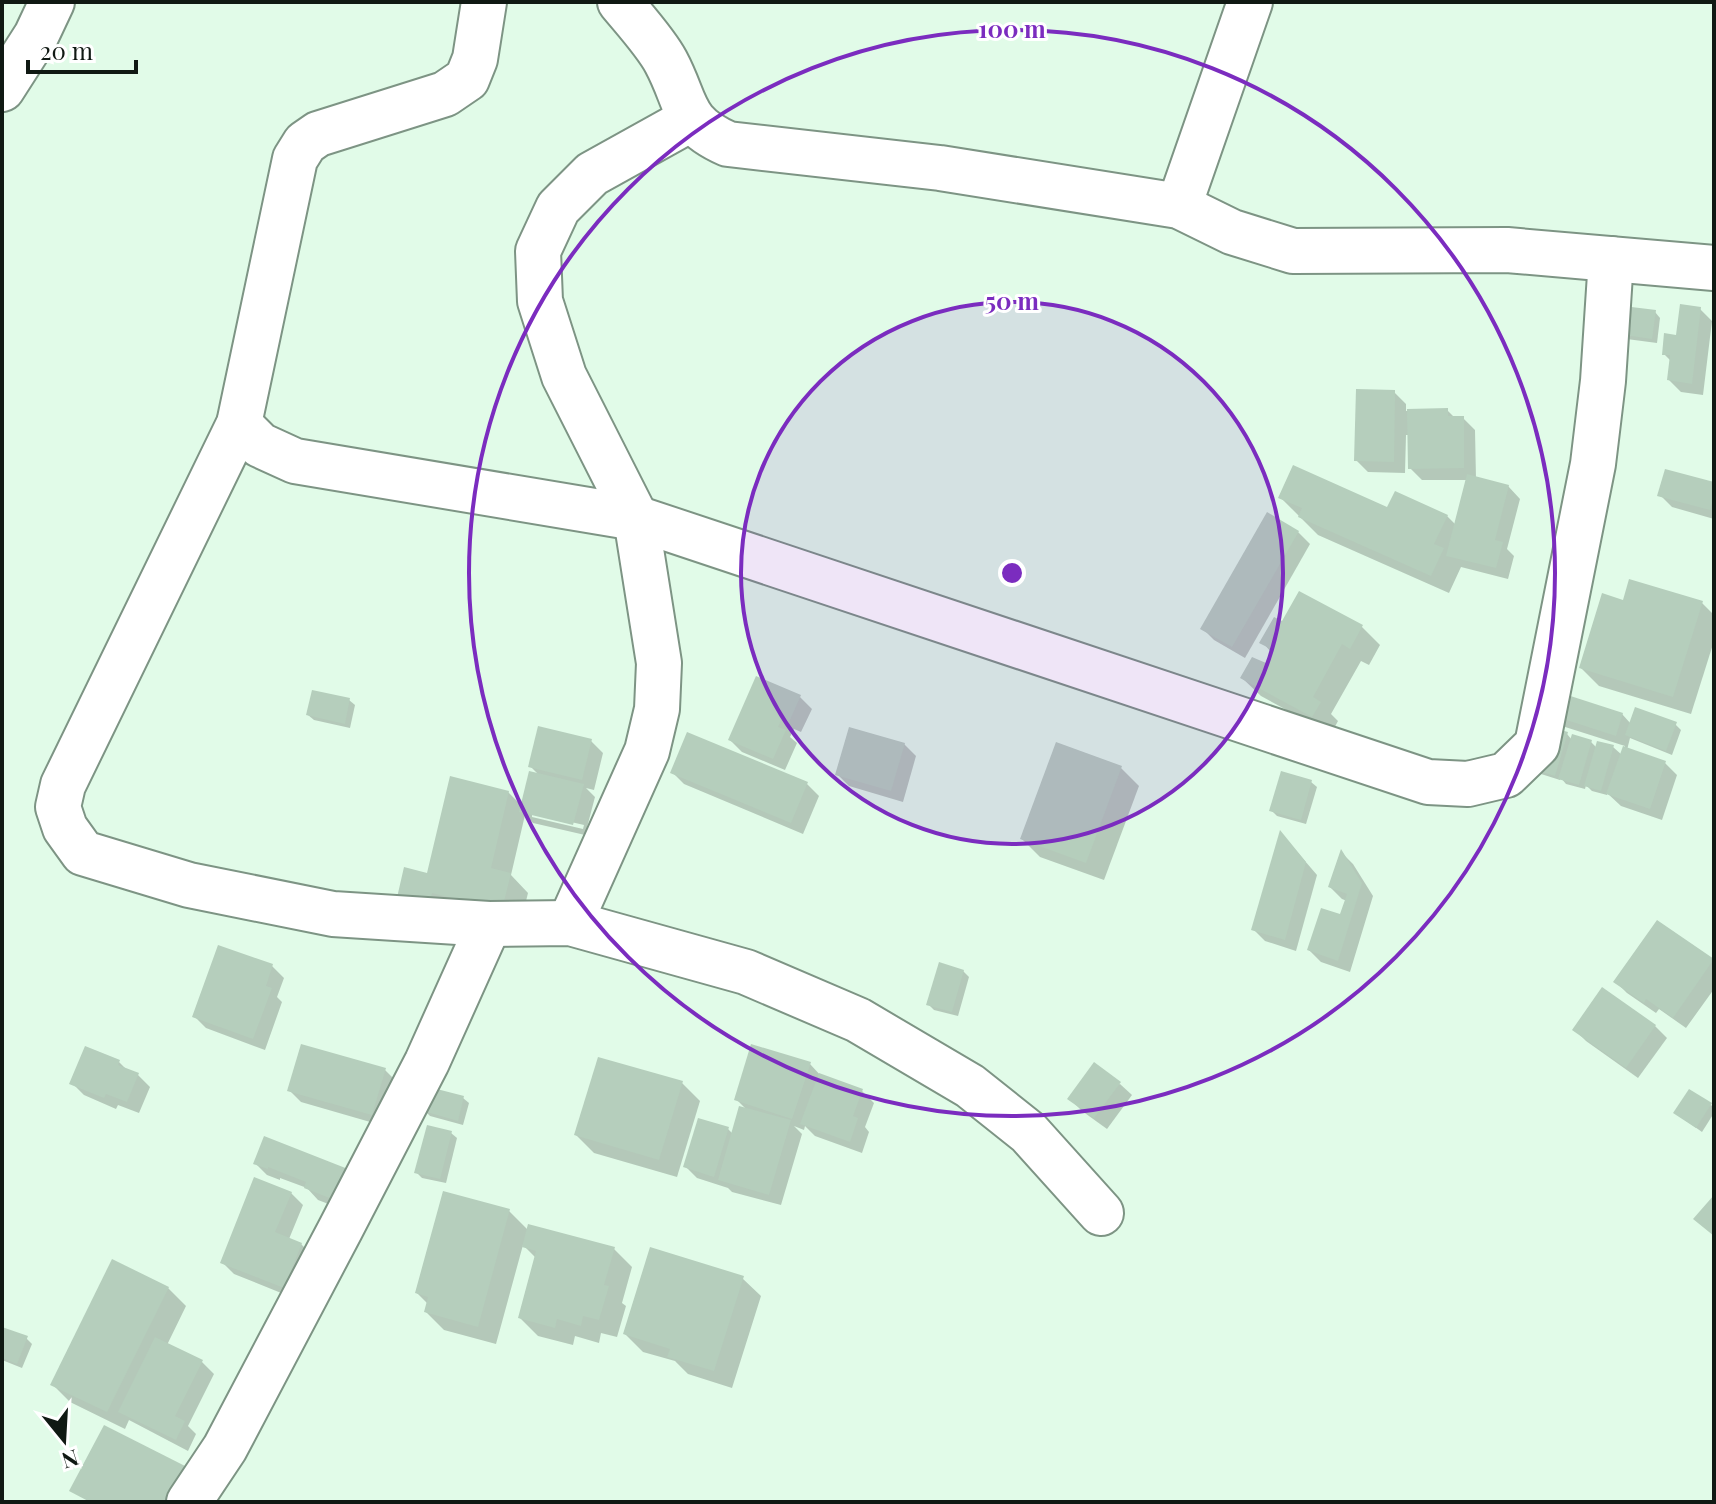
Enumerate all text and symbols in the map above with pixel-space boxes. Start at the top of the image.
text: 100 m [978,12,1046,44]
scale bar [28,24,136,74]
text: 20 m [40,34,93,66]
text: 50 m [985,284,1039,316]
centre of rings [998,559,1026,587]
north arrow [24,1400,104,1480]
text: N [58,1443,83,1477]

